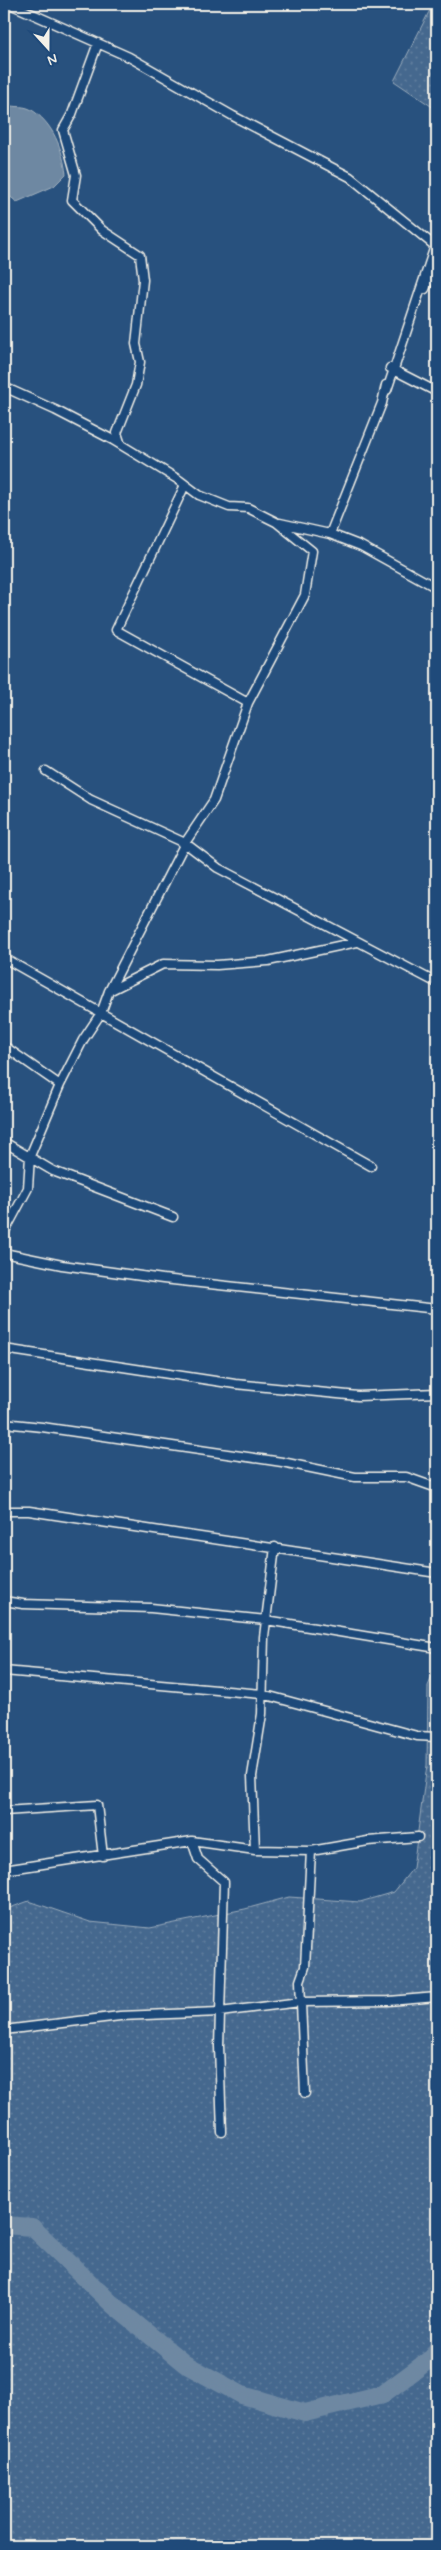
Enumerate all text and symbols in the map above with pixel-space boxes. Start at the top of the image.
north arrow [22,22,72,72]
text: N [45,49,60,69]

